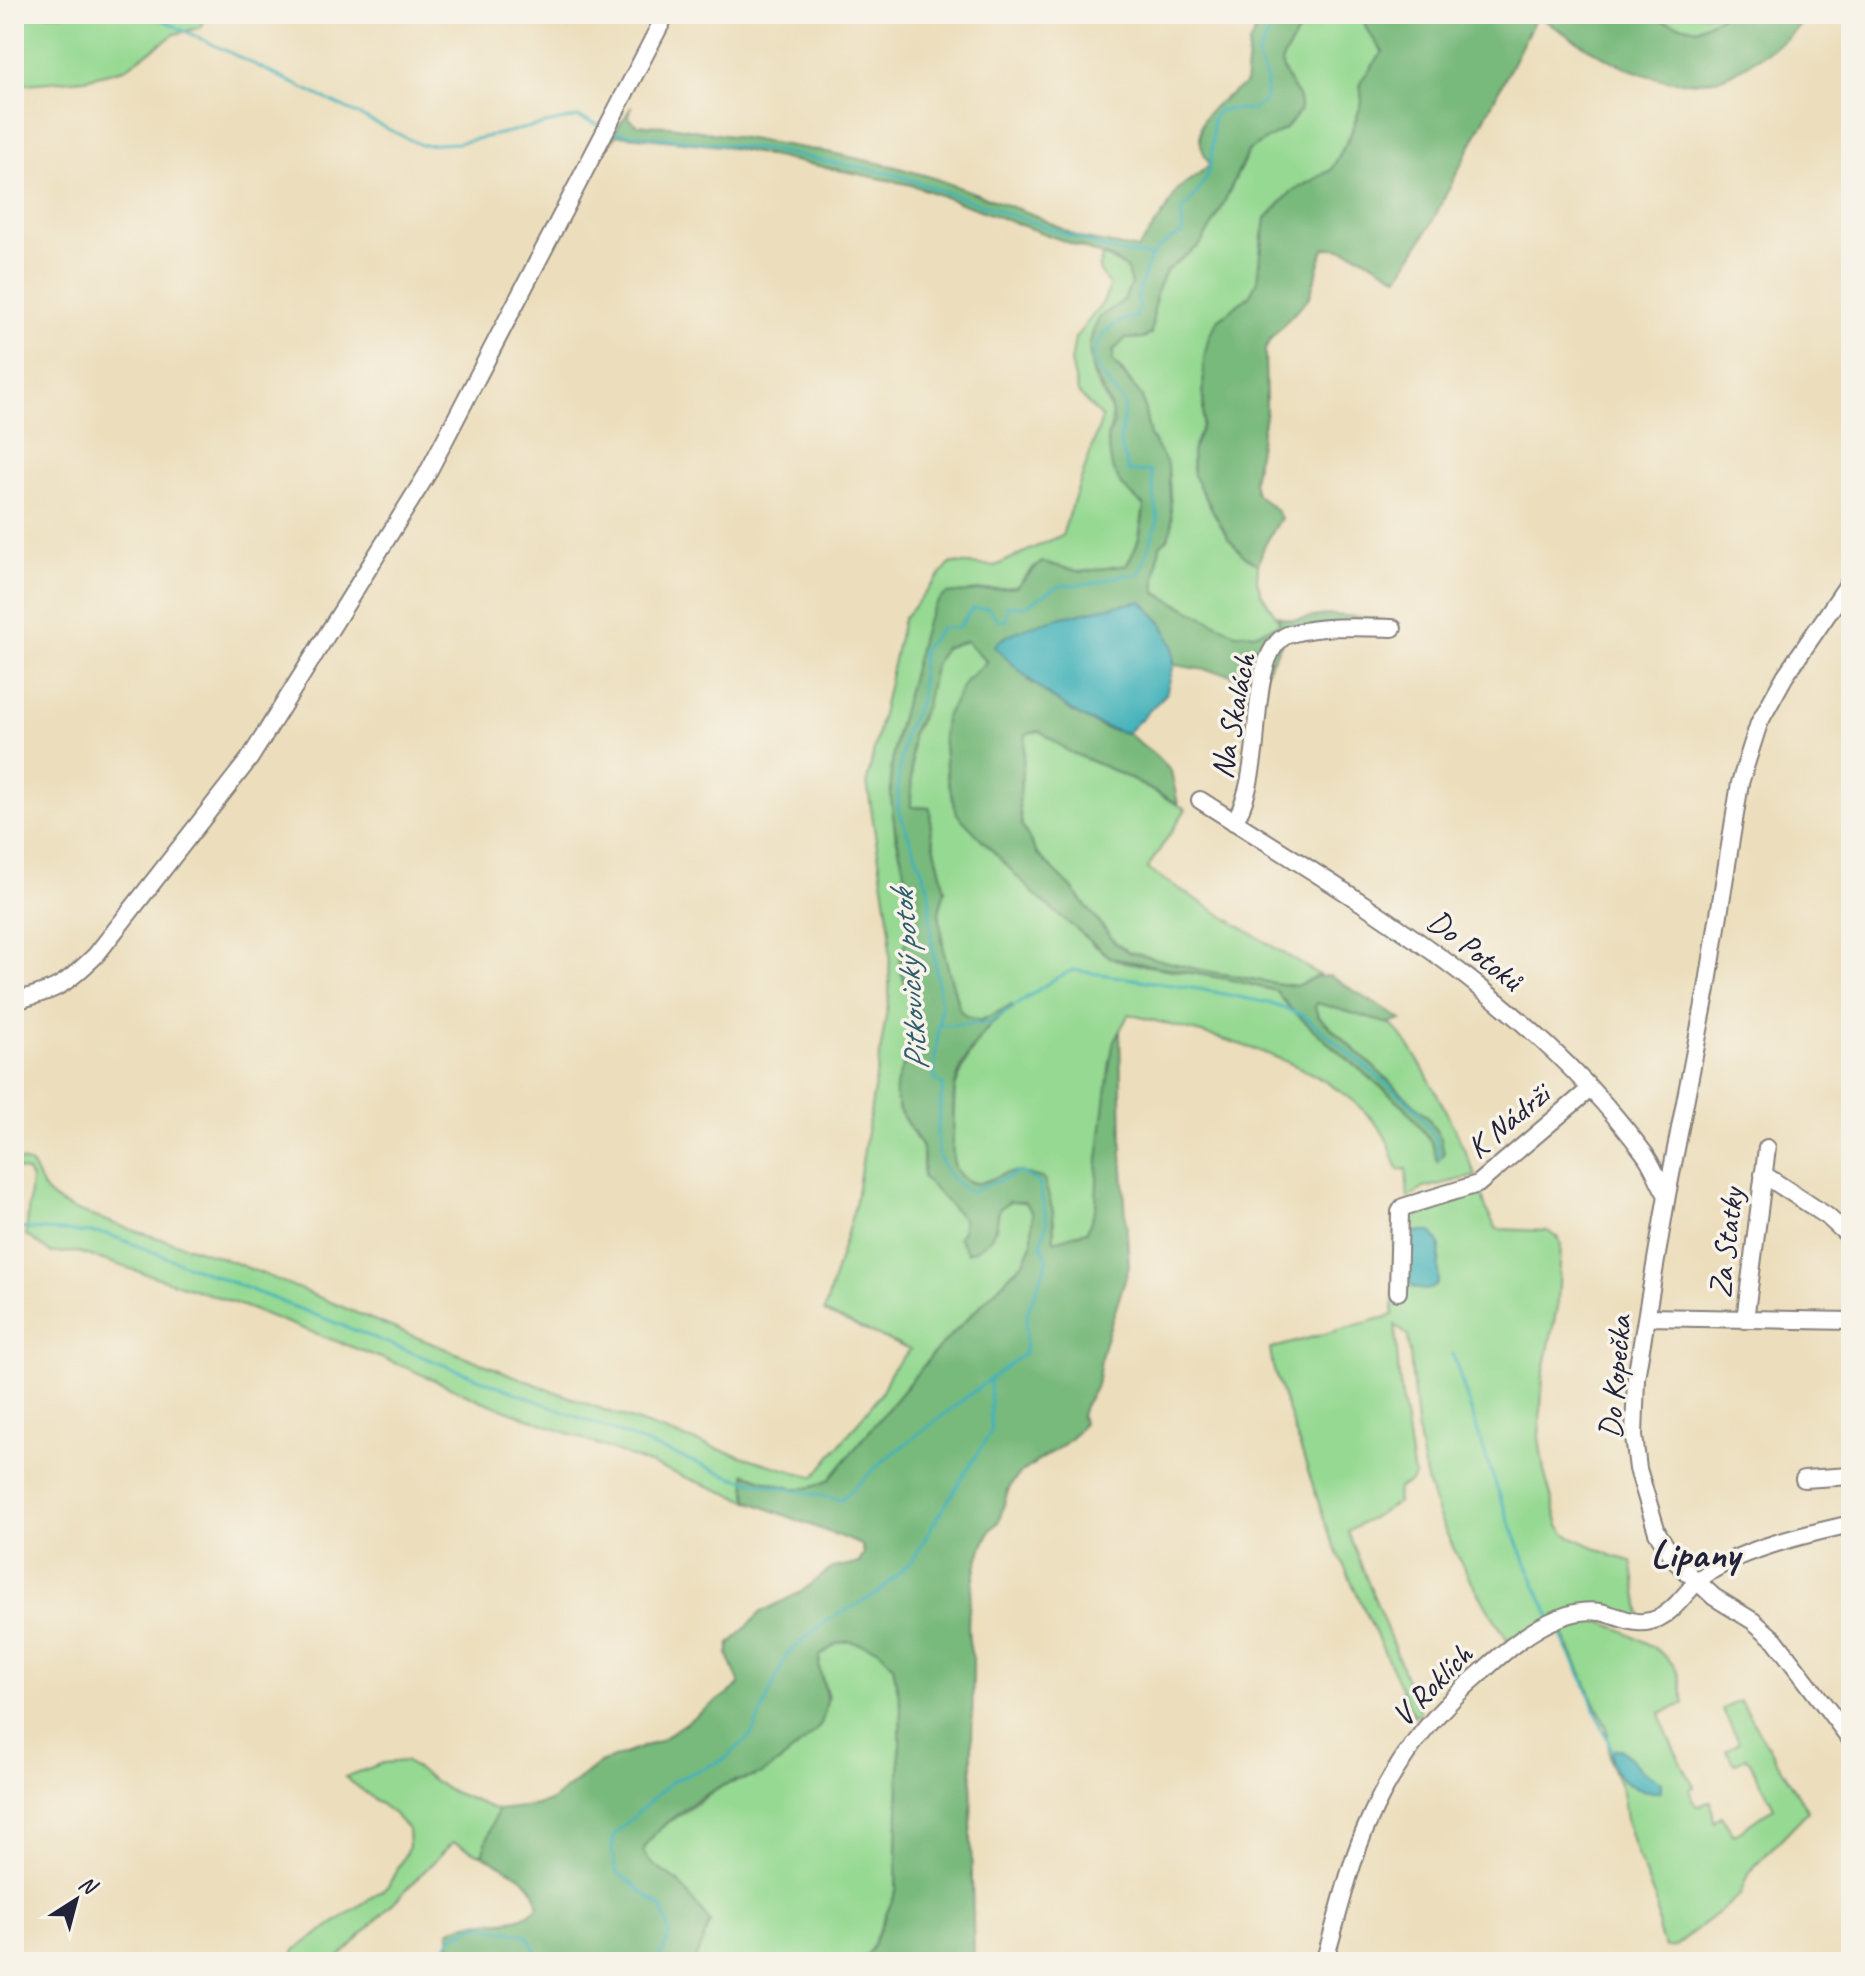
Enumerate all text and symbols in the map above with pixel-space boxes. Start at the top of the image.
street label: Na Skalách [1201,649,1265,782]
water label: Pitkovický potok [879,883,938,1073]
street label: Do Potoků [1419,900,1532,1001]
street label: K Nádrži [1458,1072,1561,1168]
street label: Za Statky [1699,1183,1753,1300]
street label: Do Kopečka [1589,1312,1641,1440]
district label: Lipany [1651,1529,1744,1579]
street label: V Roklích [1383,1634,1482,1735]
north arrow [36,1860,116,1940]
text: N [73,1869,104,1902]

